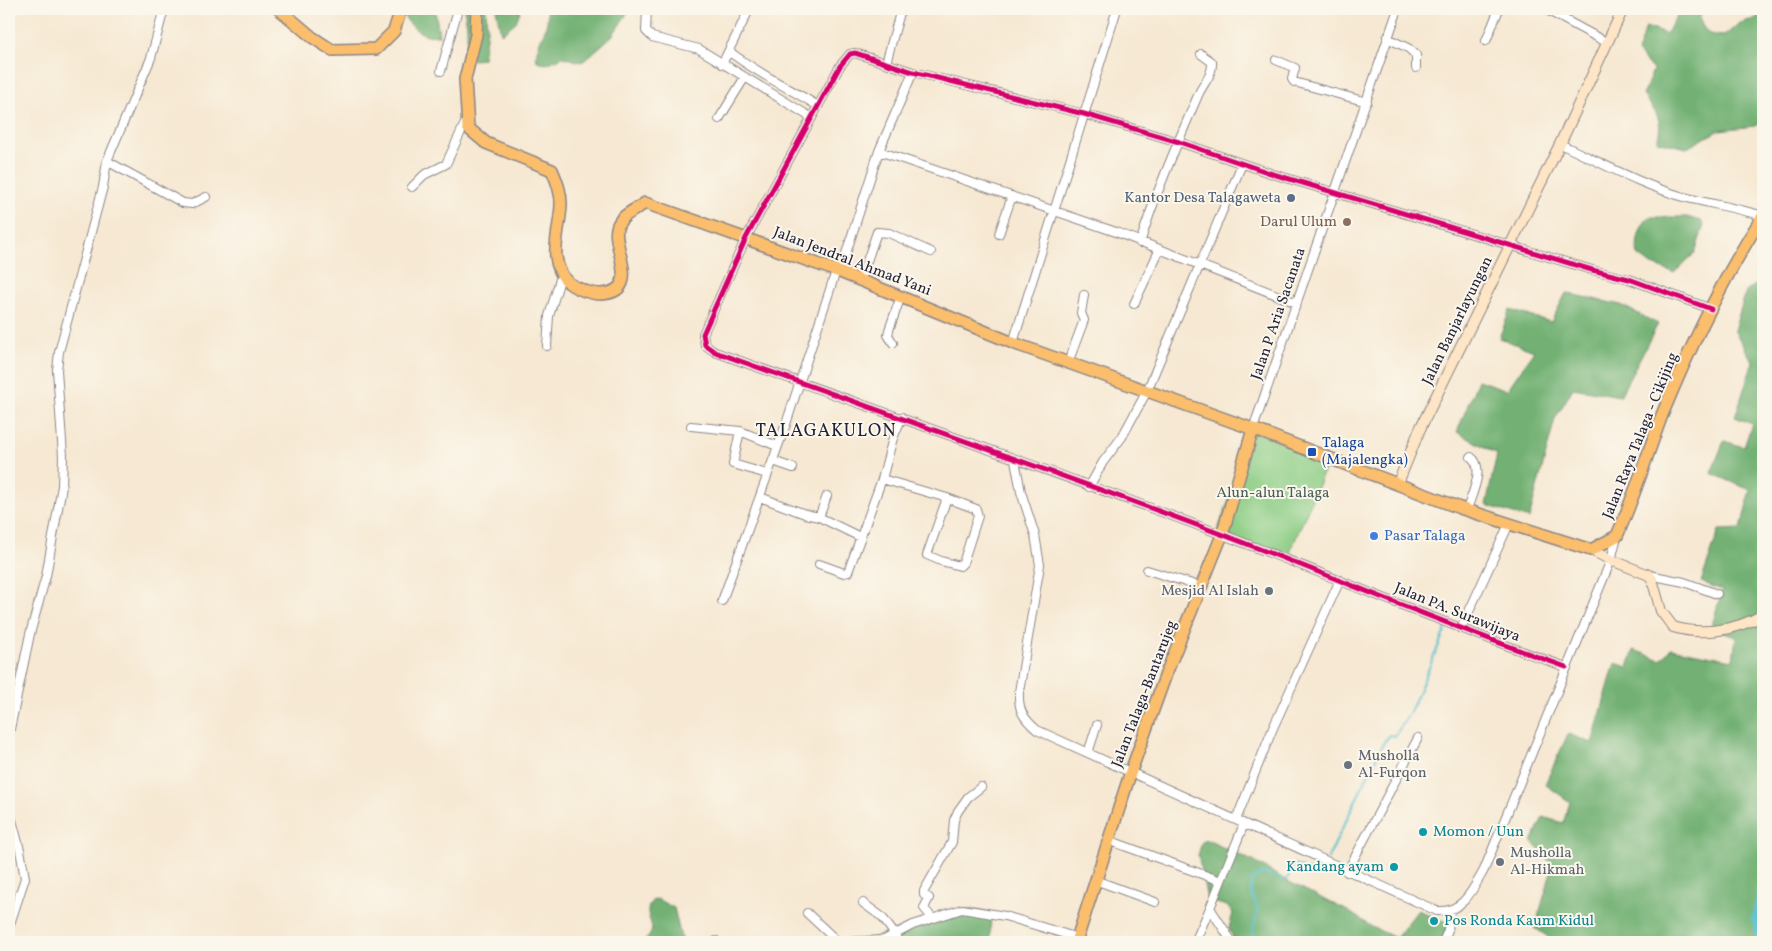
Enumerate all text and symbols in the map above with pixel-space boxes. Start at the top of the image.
place label: Kantor Desa Talagaweta [1124,188,1281,209]
marker: Kantor Desa Talagaweta [1285,192,1297,204]
place label: Darul Ulum [1260,212,1337,233]
marker: Darul Ulum [1341,216,1353,228]
street label: Jalan Jendral Ahmad Yani [770,222,934,302]
street label: Jalan P Aria Sacanata [1246,245,1312,383]
street label: Jalan Banjarlayungan [1418,253,1498,389]
street label: Jalan Raya Talaga - Cikijing [1598,349,1684,522]
district label: TALAGAKULON [755,419,897,444]
place label: Talaga (Majalengka) [1322,433,1408,471]
marker: Talaga (Majalengka) [1306,446,1318,458]
park label: Alun-alun Talaga [1216,483,1330,504]
place label: Pasar Talaga [1384,526,1465,547]
marker: Pasar Talaga [1368,530,1380,542]
street label: Jalan PA. Surawijaya [1391,578,1523,648]
place label: Mesjid Al Islah [1161,581,1259,602]
marker: Mesjid Al Islah [1263,585,1275,597]
street label: Jalan Talaga-Bantarujeg [1107,617,1183,771]
place label: Musholla Al-Furqon [1358,746,1427,784]
marker: Musholla Al-Furqon [1342,759,1354,771]
place label: Momon / Uun [1433,822,1524,843]
marker: Momon / Uun [1417,826,1429,838]
place label: Musholla Al-Hikmah [1510,843,1585,881]
marker: Musholla Al-Hikmah [1494,856,1506,868]
place label: Kandang ayam [1286,857,1384,878]
marker: Kandang ayam [1388,861,1400,873]
place label: Pos Ronda Kaum Kidul [1444,911,1594,932]
marker: Pos Ronda Kaum Kidul [1428,915,1440,927]

